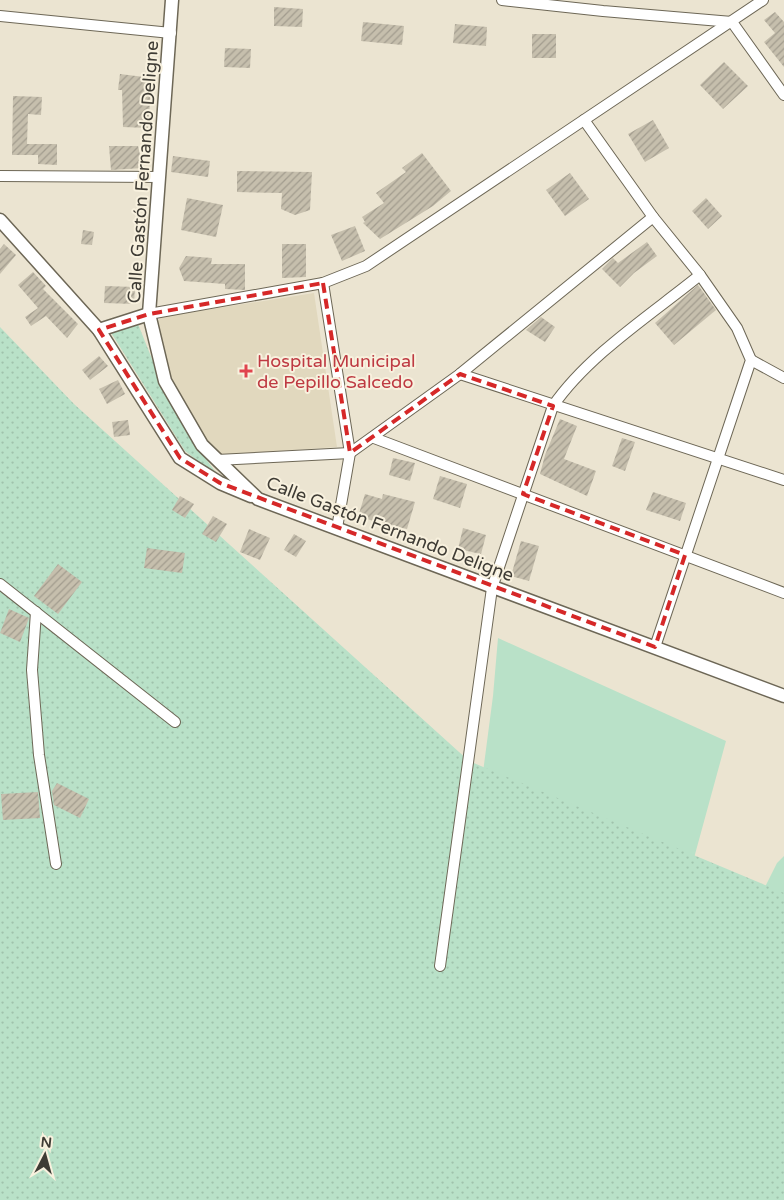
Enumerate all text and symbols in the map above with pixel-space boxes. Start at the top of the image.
street label: Calle Gastón Fernando Deligne [123,40,163,304]
place label: Hospital Municipal de Pepillo Salcedo [257,350,416,393]
marker: Hospital Municipal de Pepillo Salcedo [239,364,253,378]
street label: Calle Gastón Fernando Deligne [263,472,517,586]
north arrow [20,1130,70,1180]
text: N [40,1134,53,1152]

